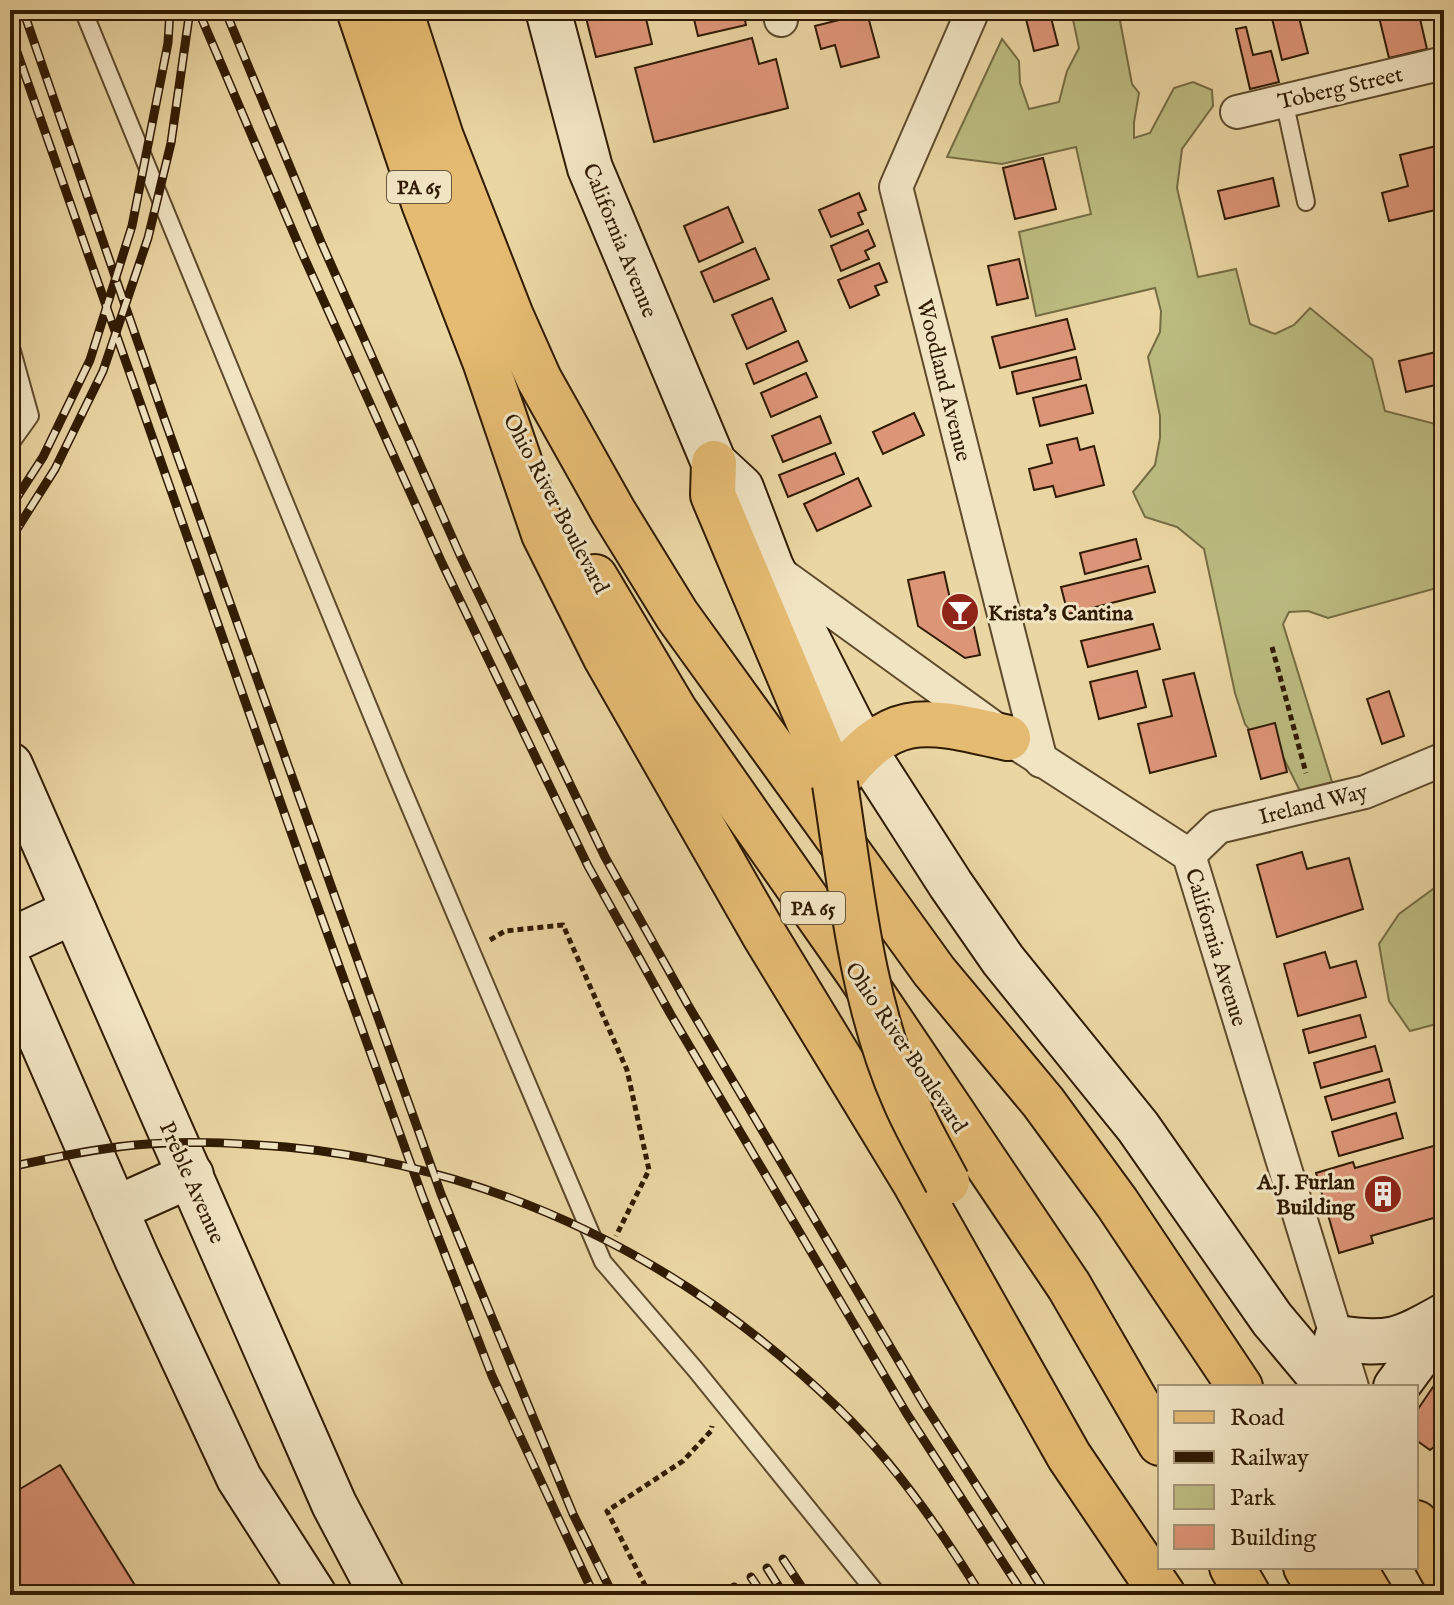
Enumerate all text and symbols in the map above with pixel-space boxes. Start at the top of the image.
street label: Toberg Street [1275,61,1406,117]
street label: California Avenue [575,159,663,322]
road number: PA 65 [387,171,451,203]
street label: Woodland Avenue [909,296,977,465]
street label: Ohio River Boulevard [496,409,615,599]
bar icon: Krista’s Cantina [939,591,981,633]
place label: Krista’s Cantina [988,600,1133,628]
street label: Ireland Way [1256,778,1371,832]
street label: California Avenue [1178,865,1252,1030]
road number: PA 65 [781,892,845,924]
street label: Ohio River Boulevard [838,957,973,1139]
street label: Preble Avenue [152,1117,231,1248]
place label: A.J. Furlan Building [1256,1169,1356,1222]
building icon: A.J. Furlan Building [1362,1173,1404,1215]
legend [1158,1385,1418,1569]
text: Road [1230,1403,1284,1434]
text: Railway [1230,1443,1309,1474]
text: Park [1230,1483,1276,1514]
text: Building [1230,1523,1317,1554]

